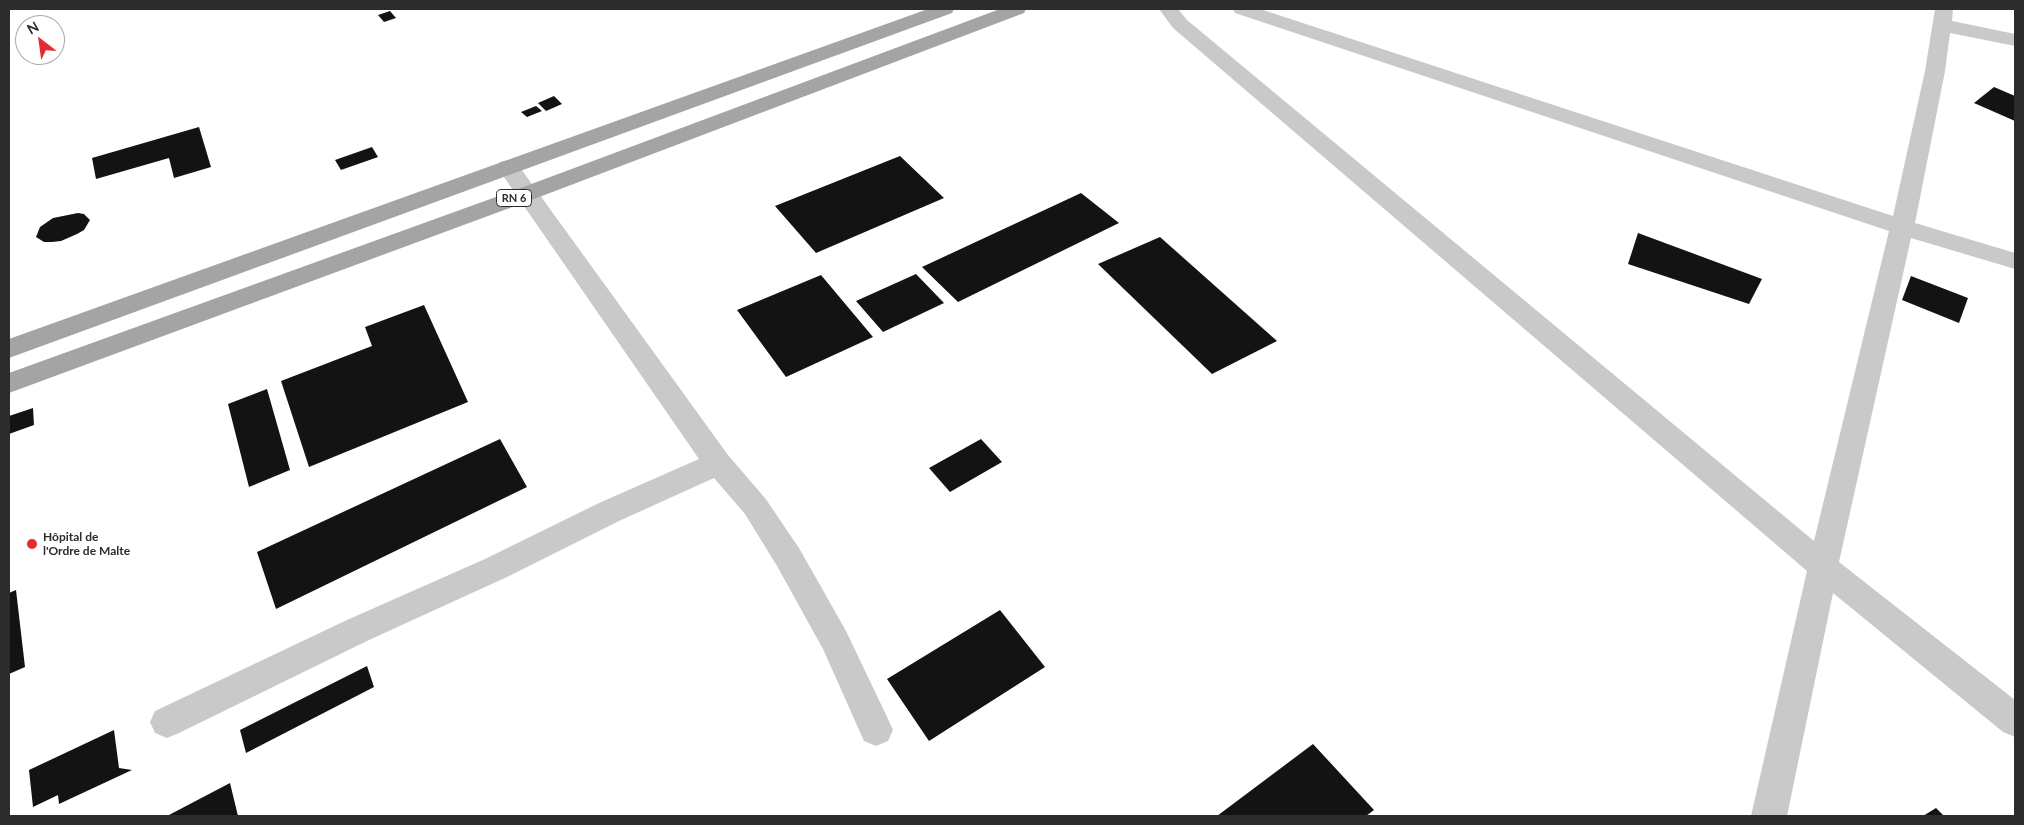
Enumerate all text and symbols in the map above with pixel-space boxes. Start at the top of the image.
north arrow [15,15,65,65]
text: N [24,17,42,38]
road number: RN 6 [496,190,532,207]
place label: Hôpital de l'Ordre de Malte [43,530,130,558]
marker: Hôpital de l'Ordre de Malte [25,537,39,551]

